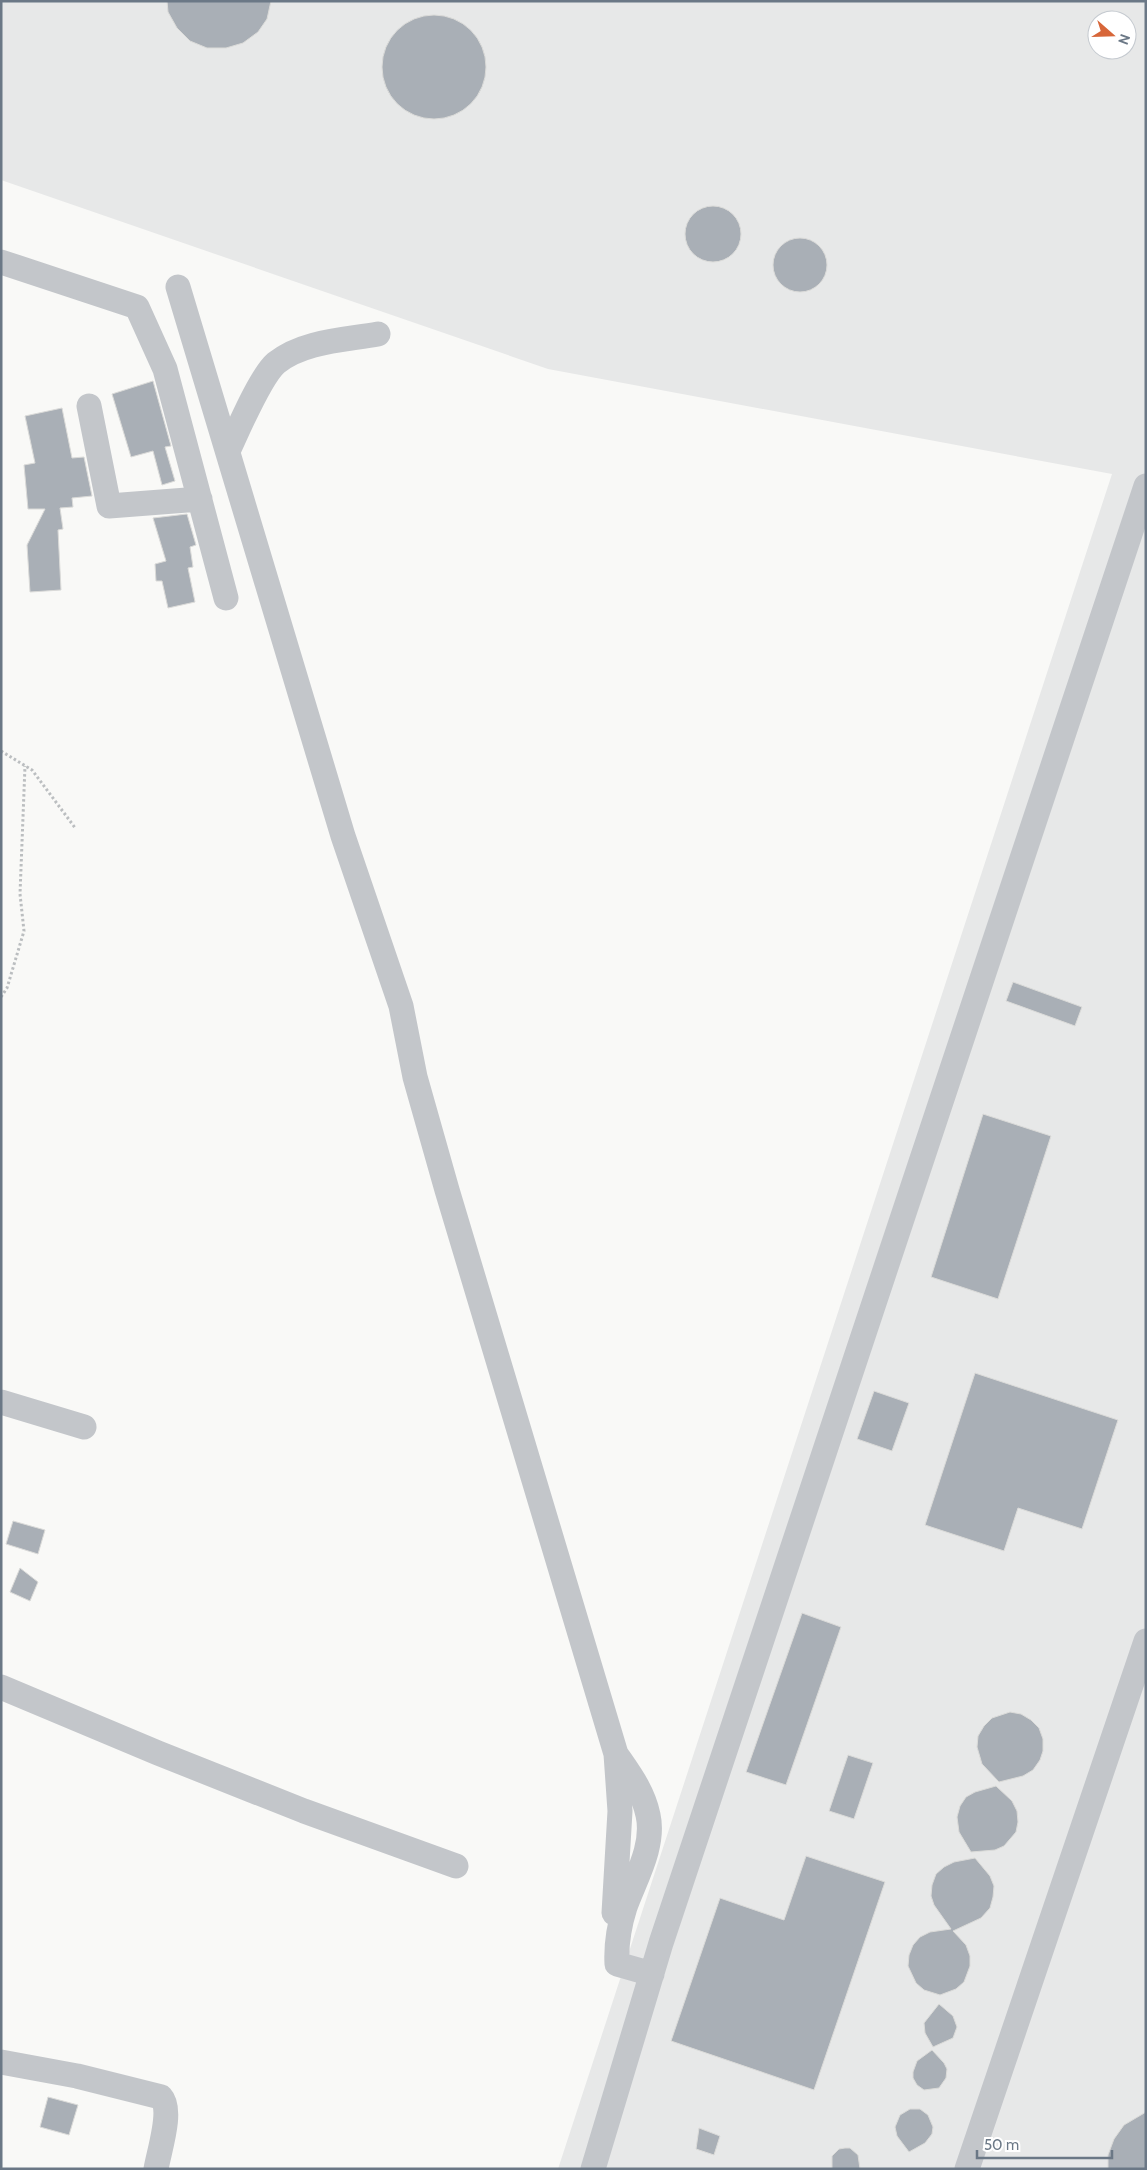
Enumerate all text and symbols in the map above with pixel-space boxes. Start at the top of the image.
north arrow [1087,10,1137,60]
text: N [1114,32,1134,47]
scale bar [977,2128,1112,2160]
text: 50 m [984,2136,1019,2154]

